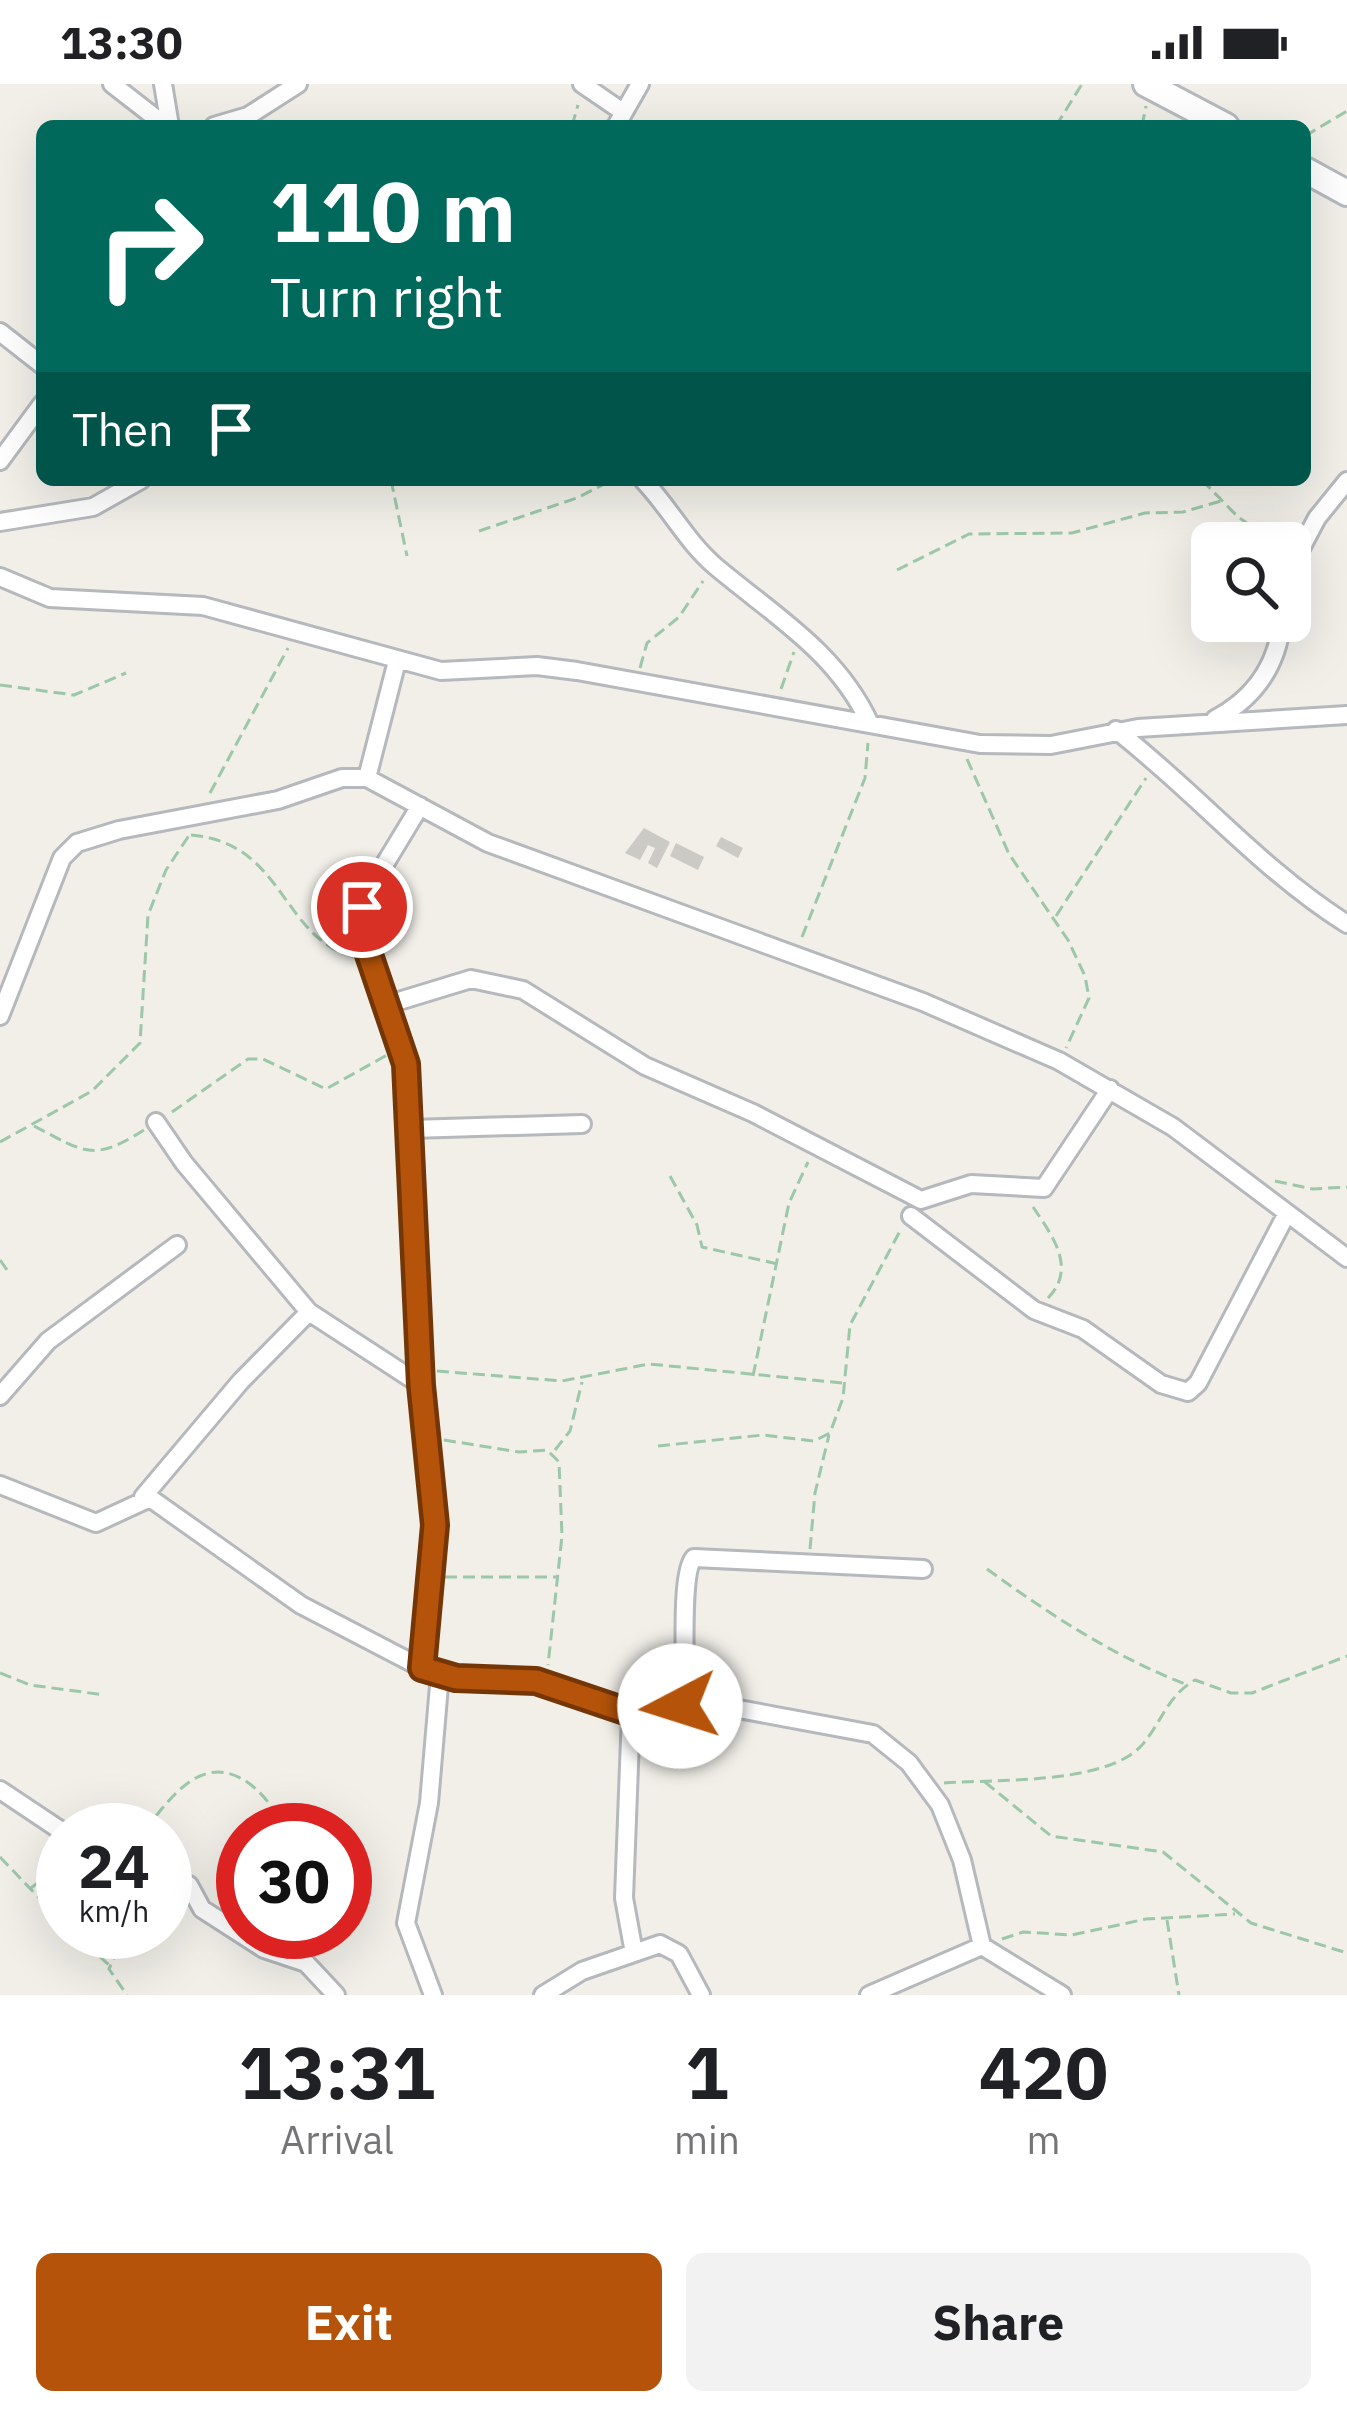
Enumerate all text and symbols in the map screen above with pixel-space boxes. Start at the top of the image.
text: 13:30 [60,13,183,71]
text: 110 m [270,156,516,265]
icon: right [72,168,228,324]
text: Turn right [270,262,504,332]
icon: arrive [198,396,264,462]
text: Then [72,400,174,458]
map controls [1191,522,1311,642]
button: search [1191,522,1311,642]
pin [311,856,413,958]
icon: arrive [329,874,395,940]
position arrow [617,1643,743,1769]
speed limit sign: 30 [216,1803,372,1959]
text: 24 [78,1826,150,1905]
text: km/h [79,1891,149,1930]
text: 13:31 [239,2025,435,2119]
text: 1 [685,2025,729,2119]
text: 420 [979,2025,1108,2119]
text: Arrival [280,2114,394,2165]
text: min [674,2114,740,2165]
text: m [1026,2114,1061,2165]
button: Exit [36,2253,662,2391]
button: Share [686,2253,1311,2391]

